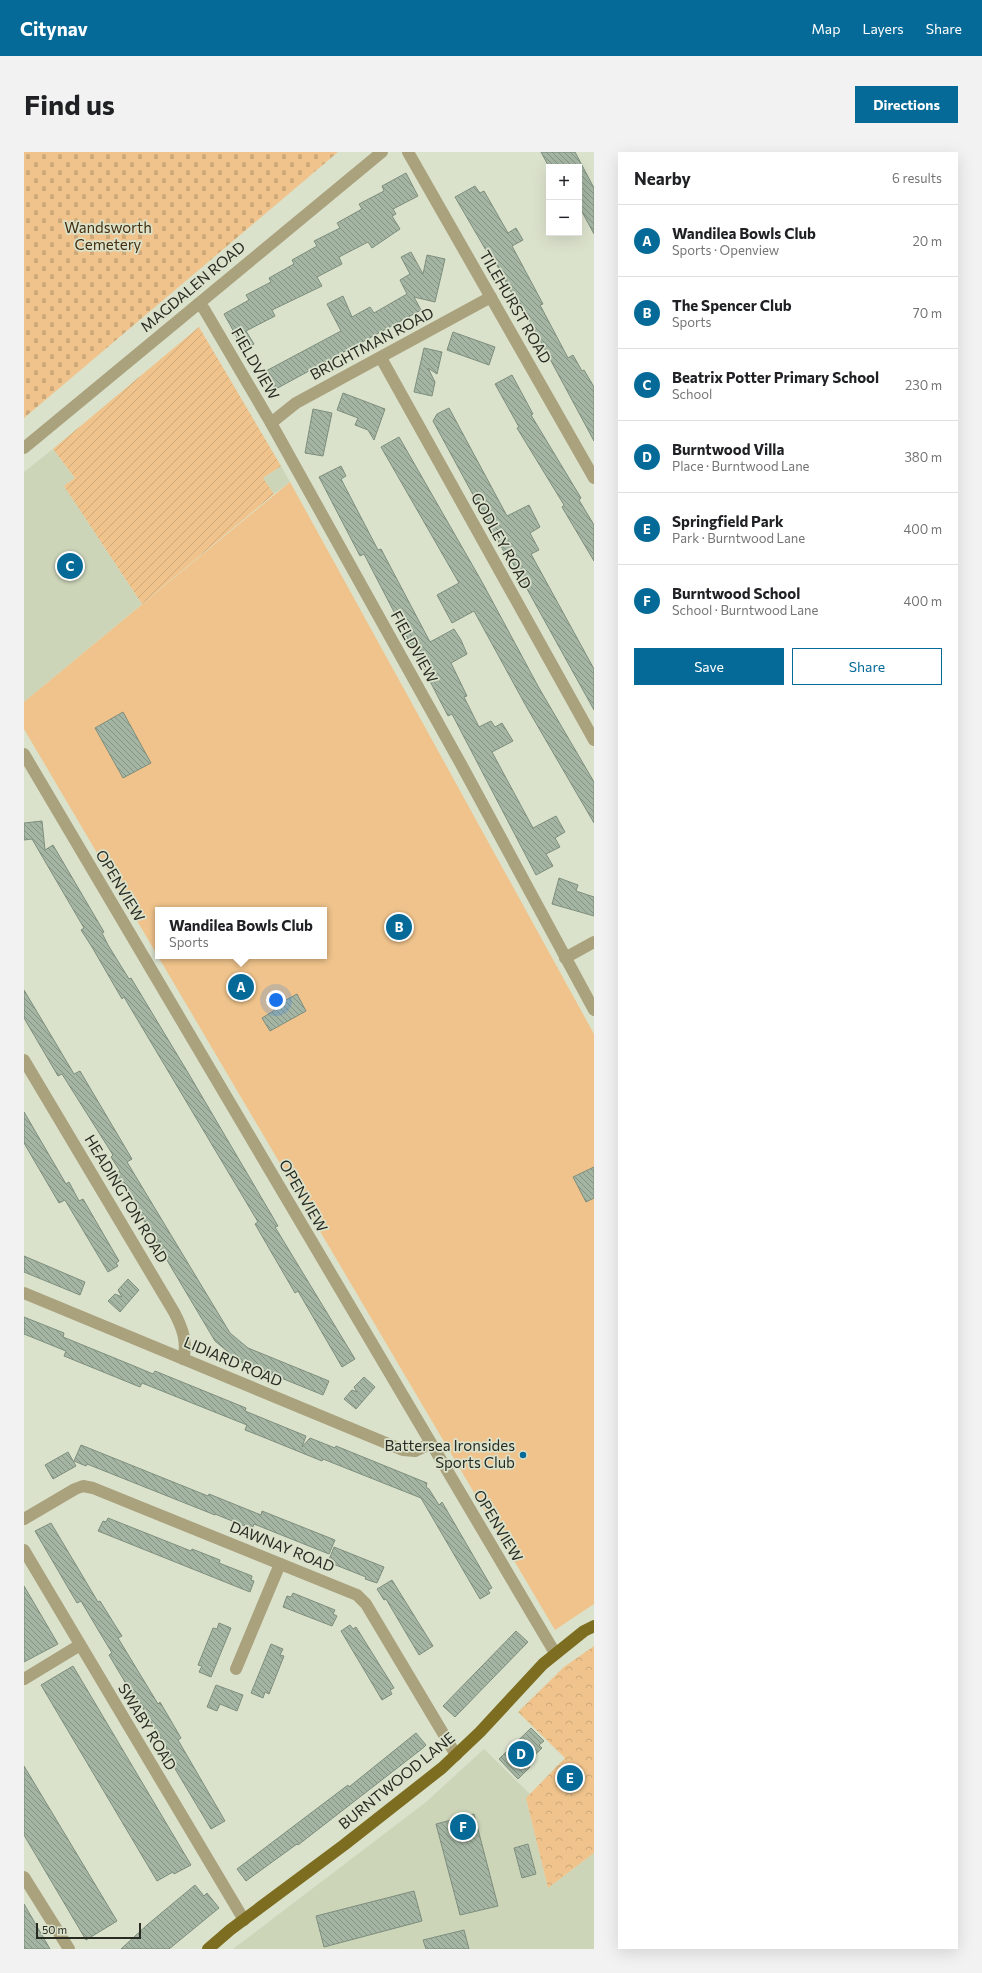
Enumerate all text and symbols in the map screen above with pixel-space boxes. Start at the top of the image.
text: Citynav [20,17,88,40]
text: Map [812,20,840,37]
text: Layers [862,20,904,37]
text: Share [926,20,962,37]
button: Directions [855,86,958,123]
text: Find us [24,87,115,121]
map controls [546,164,582,236]
button: + [546,164,582,200]
text: Nearby [634,168,691,189]
text: 6 results [892,170,942,186]
button: − [546,200,582,236]
park label: Wandsworth Cemetery [64,218,152,253]
text: Wandilea Bowls Club [672,224,816,242]
text: A [642,233,652,249]
text: 20 m [913,233,942,249]
street label: MAGDALEN ROAD [136,237,248,335]
text: Sports · Openview [672,242,779,258]
street label: TILEHURST ROAD [476,247,556,366]
text: The Spencer Club [672,296,792,314]
street label: BRIGHTMAN ROAD [307,303,436,383]
text: B [643,305,651,321]
text: 70 m [913,305,942,321]
text: Sports [672,314,712,330]
street label: FIELDVIEW [228,324,284,403]
text: Beatrix Potter Primary School [672,368,879,386]
text: C [643,377,651,393]
text: 230 m [905,377,942,393]
text: School [672,386,712,402]
text: Burntwood Villa [672,440,784,458]
text: D [642,449,652,465]
text: 380 m [904,449,942,465]
text: Place · Burntwood Lane [672,458,809,474]
street label: GODLEY ROAD [468,489,536,592]
text: Springfield Park [672,512,784,530]
text: E [643,521,651,537]
text: 400 m [903,521,942,537]
text: Park · Burntwood Lane [672,530,805,546]
pin: C [57,551,83,581]
text: Burntwood School [672,584,800,602]
text: F [643,593,651,609]
text: 400 m [903,593,942,609]
text: School · Burntwood Lane [672,602,818,618]
street label: FIELDVIEW [388,607,442,686]
button: Save [634,648,784,685]
button: Share [792,648,942,685]
street label: OPENVIEW [92,846,149,925]
popup [155,907,327,959]
pin: B [386,912,412,942]
text: Wandilea Bowls Club [169,916,313,934]
text: Sports [169,934,209,950]
pin: A [228,972,254,1002]
your location [266,990,286,1010]
street label: HEADINGTON ROAD [81,1131,172,1266]
street label: OPENVIEW [276,1156,332,1235]
street label: LIDIARD ROAD [181,1332,285,1390]
place label: Battersea Ironsides Sports Club [385,1436,515,1471]
marker: Battersea Ironsides Sports Club [518,1450,528,1460]
street label: OPENVIEW [470,1486,527,1565]
street label: DAWNAY ROAD [227,1517,337,1575]
street label: SWABY ROAD [115,1680,181,1773]
street label: BURNTWOOD LANE [335,1728,458,1833]
pin: D [508,1739,534,1769]
pin: E [557,1763,583,1793]
pin: F [450,1812,476,1842]
scale bar [36,1921,141,1940]
text: 50 m [42,1923,67,1936]

